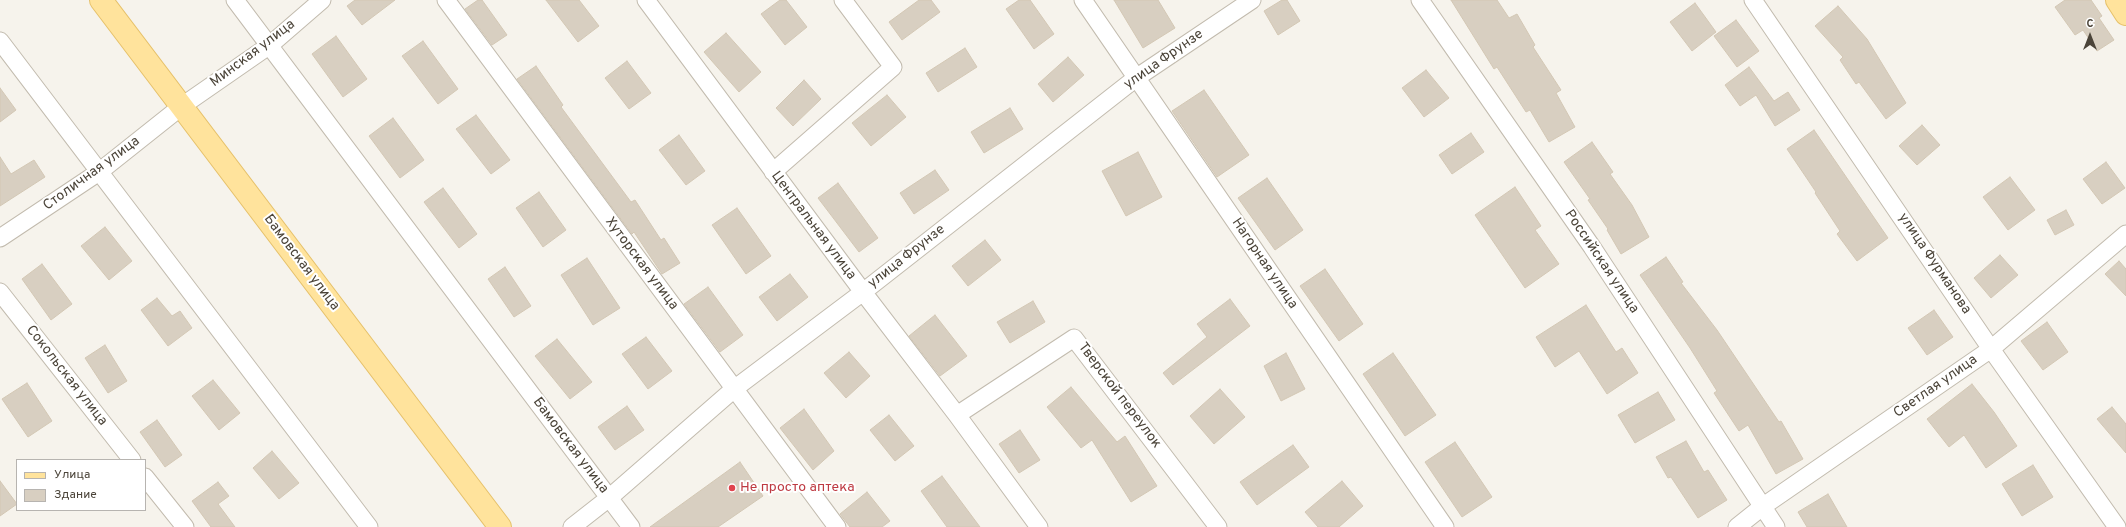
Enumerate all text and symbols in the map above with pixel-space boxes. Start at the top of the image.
north arrow [2070,16,2110,56]
street label: Минская улица [207,17,299,91]
text: С [2086,17,2094,31]
street label: улица Фрунзе [1121,26,1207,94]
street label: Столичная улица [40,133,144,215]
street label: Центральная улица [767,169,859,283]
street label: Российская улица [1560,207,1642,317]
street label: улица Фурманова [1894,210,1974,318]
street label: Бамовская улица [259,212,343,314]
street label: Хуторская улица [601,214,681,314]
street label: Нагорная улица [1227,215,1301,313]
street label: улица Фрунзе [865,222,949,292]
street label: Сокольская улица [22,323,110,429]
street label: Тверской переулок [1074,340,1164,452]
street label: Светлая улица [1891,352,1981,422]
street label: Бамовская улица [528,395,612,497]
legend [16,459,146,511]
text: Улица [54,467,90,483]
place label: Не просто аптека [740,480,855,496]
marker: Не просто аптека [727,483,737,493]
text: Здание [54,487,97,503]

